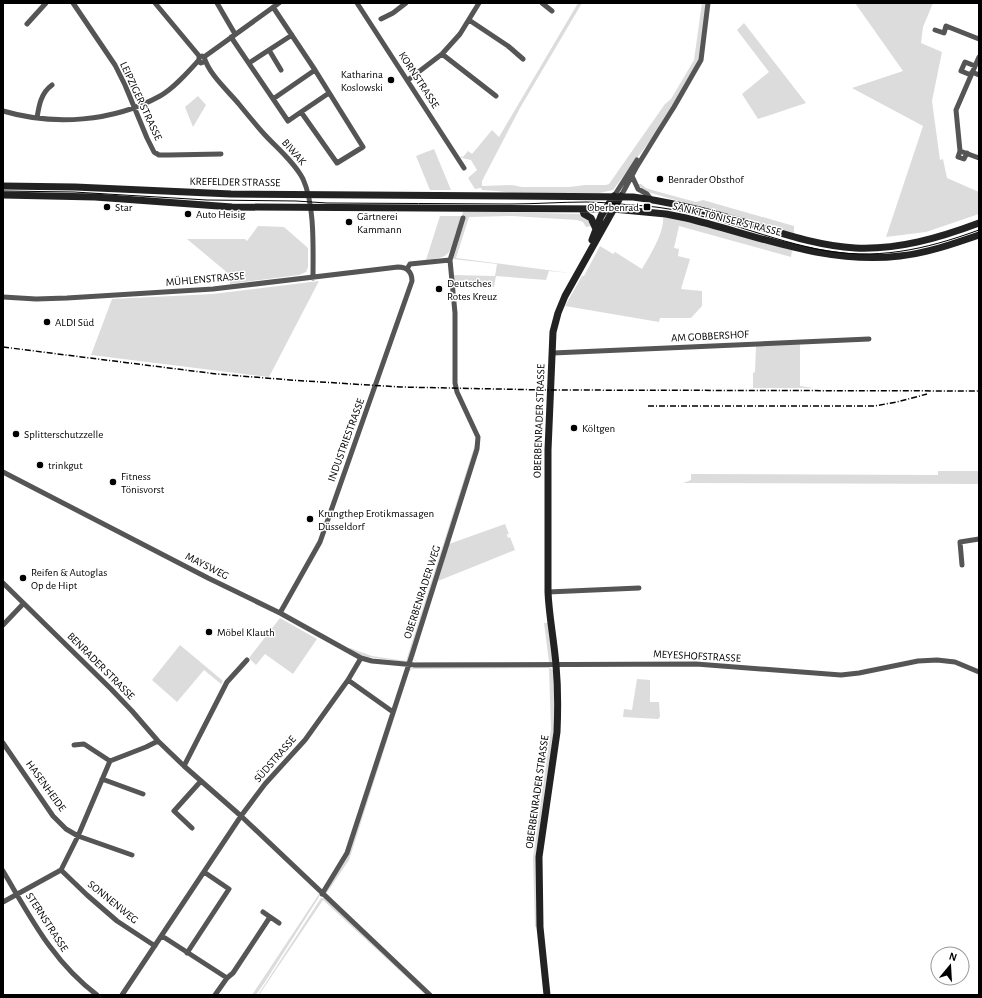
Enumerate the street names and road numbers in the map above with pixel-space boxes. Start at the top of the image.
street label: KORNSTRASSE [397,50,442,111]
street label: LEIPZIGER STRASSE [118,60,164,143]
street label: BIWAK [280,137,309,168]
street label: KREFELDER STRASSE [189,176,281,188]
street label: SANKT TÖNISER STRASSE [672,200,783,238]
street label: MÜHLENSTRASSE [165,270,246,288]
street label: AM GOBBERSHOF [671,328,749,344]
street label: OBERBENRADER STRASSE [532,363,547,478]
street label: INDUSTRIESTRASSE [326,396,366,483]
street label: OBERBENRADER WEG [402,544,442,640]
street label: MAYSWEG [184,550,230,582]
street label: BENRADER STRASSE [65,630,137,702]
street label: MEYESHOFSTRASSE [653,648,742,664]
street label: SÜDSTRASSE [252,733,299,784]
street label: OBERBENRADER STRASSE [524,734,551,849]
street label: HASENHEIDE [24,758,69,814]
street label: SONNENWEG [86,878,140,926]
street label: STERNSTRASSE [24,891,70,954]

